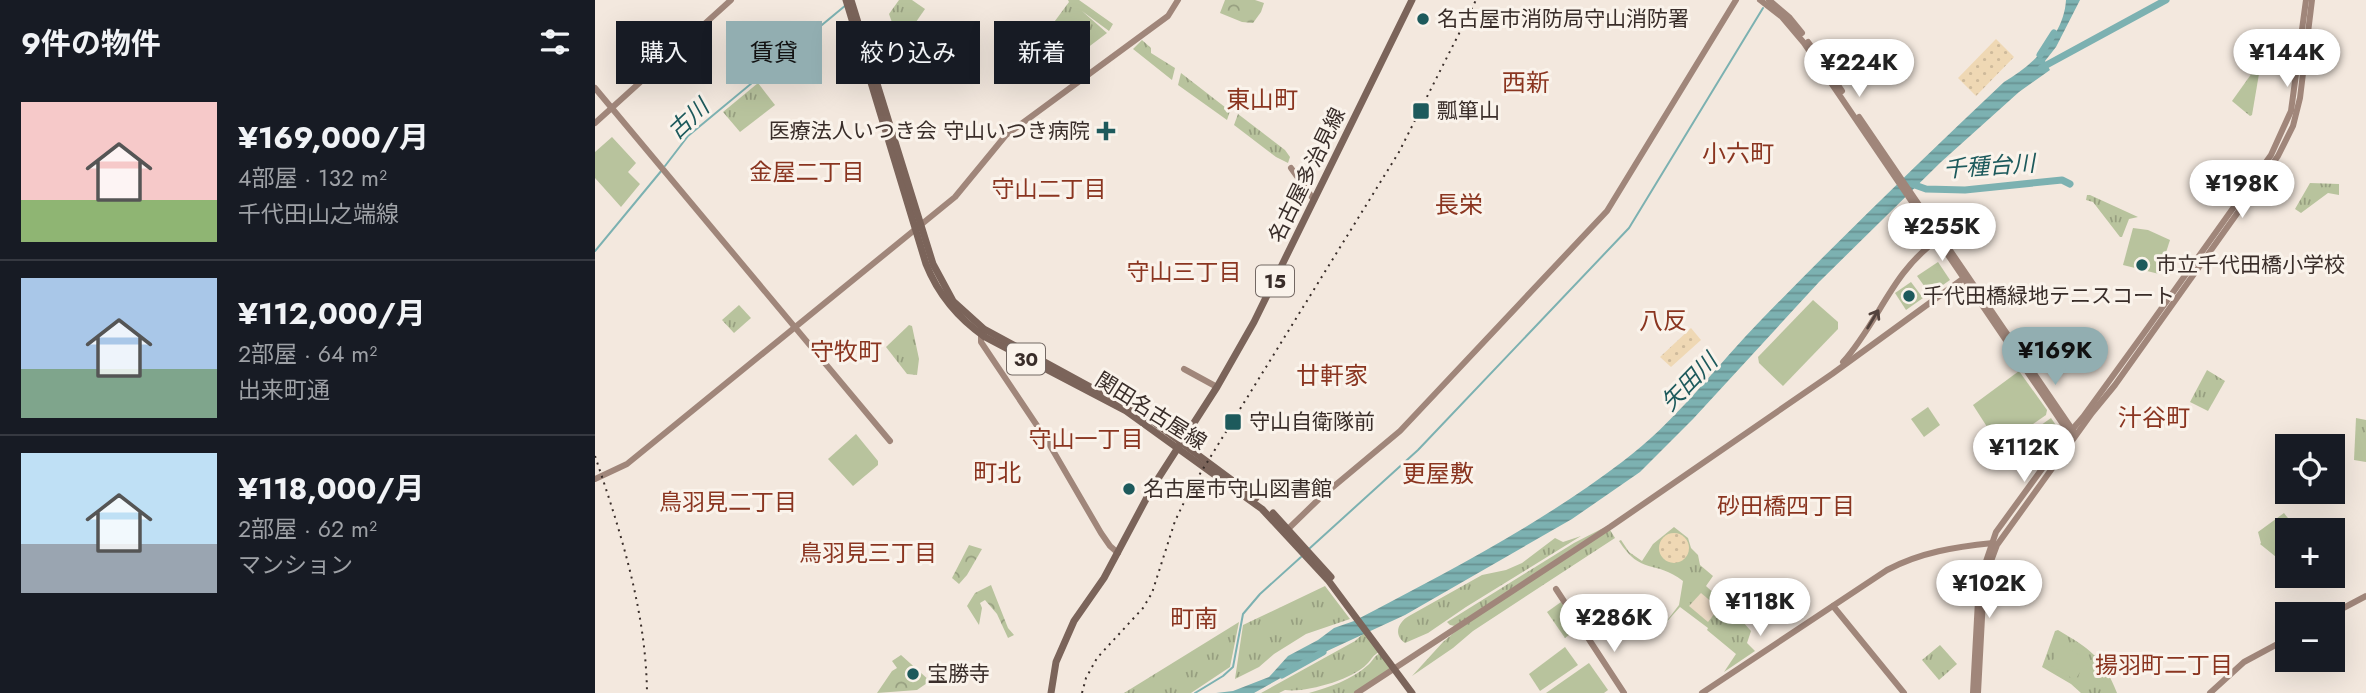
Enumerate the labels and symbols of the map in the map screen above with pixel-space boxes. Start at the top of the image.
place label: 名古屋市消防局守山消防署 [1437,4,1689,34]
marker: 名古屋市消防局守山消防署 [1415,11,1431,27]
pin: ¥144K [2238,29,2336,89]
pin: ¥224K [1810,40,1908,99]
district label: 西新 [1502,65,1550,100]
district label: 東山町 [1226,82,1298,117]
water label: 古川 [660,89,719,147]
place label: 瓢箪山 [1437,96,1500,126]
marker: 瓢箪山 [1411,101,1431,121]
street label: 名古屋多治見線 [1261,102,1353,248]
place label: 医療法人いつき会 守山いつき病院 [769,116,1090,146]
marker: 医療法人いつき会 守山いつき病院 [1096,121,1116,141]
district label: 小六町 [1702,136,1774,171]
water label: 千種台川 [1942,146,2039,186]
district label: 金屋二丁目 [750,155,865,189]
pin: ¥198K [2193,160,2291,220]
district label: 守山二丁目 [992,172,1107,206]
district label: 長栄 [1435,187,1483,222]
pin: ¥255K [1893,204,1991,263]
place label: 市立千代田橋小学校 [2156,250,2345,280]
district label: 守山三丁目 [1127,255,1242,289]
marker: 市立千代田橋小学校 [2134,257,2150,273]
road number: 15 [1256,266,1294,296]
place label: 千代田橋緑地テニスコート [1923,281,2175,311]
marker: 千代田橋緑地テニスコート [1901,288,1917,304]
district label: 八反 [1639,303,1687,338]
one-way arrow [1866,309,1880,329]
pin: ¥169K [2006,328,2104,387]
district label: 守牧町 [810,334,882,369]
water label: 矢田川 [1653,343,1727,419]
road number: 30 [1007,344,1045,374]
district label: 廿軒家 [1296,358,1368,393]
street label: 関田名古屋線 [1090,365,1212,457]
district label: 汁谷町 [2118,400,2190,435]
place label: 守山自衛隊前 [1249,407,1375,437]
marker: 守山自衛隊前 [1223,412,1243,432]
district label: 守山一丁目 [1029,422,1144,456]
pin: ¥112K [1975,424,2073,484]
district label: 町北 [973,455,1021,490]
district label: 更屋敷 [1402,456,1474,491]
place label: 名古屋市守山図書館 [1143,474,1332,504]
marker: 名古屋市守山図書館 [1121,481,1137,497]
district label: 鳥羽見二丁目 [659,485,797,519]
district label: 砂田橋四丁目 [1717,489,1855,523]
district label: 鳥羽見三丁目 [799,536,937,570]
pin: ¥102K [1940,560,2038,620]
pin: ¥118K [1711,578,1809,638]
pin: ¥286K [1565,594,1663,654]
district label: 町南 [1170,601,1218,636]
district label: 揚羽町二丁目 [2095,648,2233,682]
place label: 宝勝寺 [927,659,990,689]
marker: 宝勝寺 [905,666,921,682]

